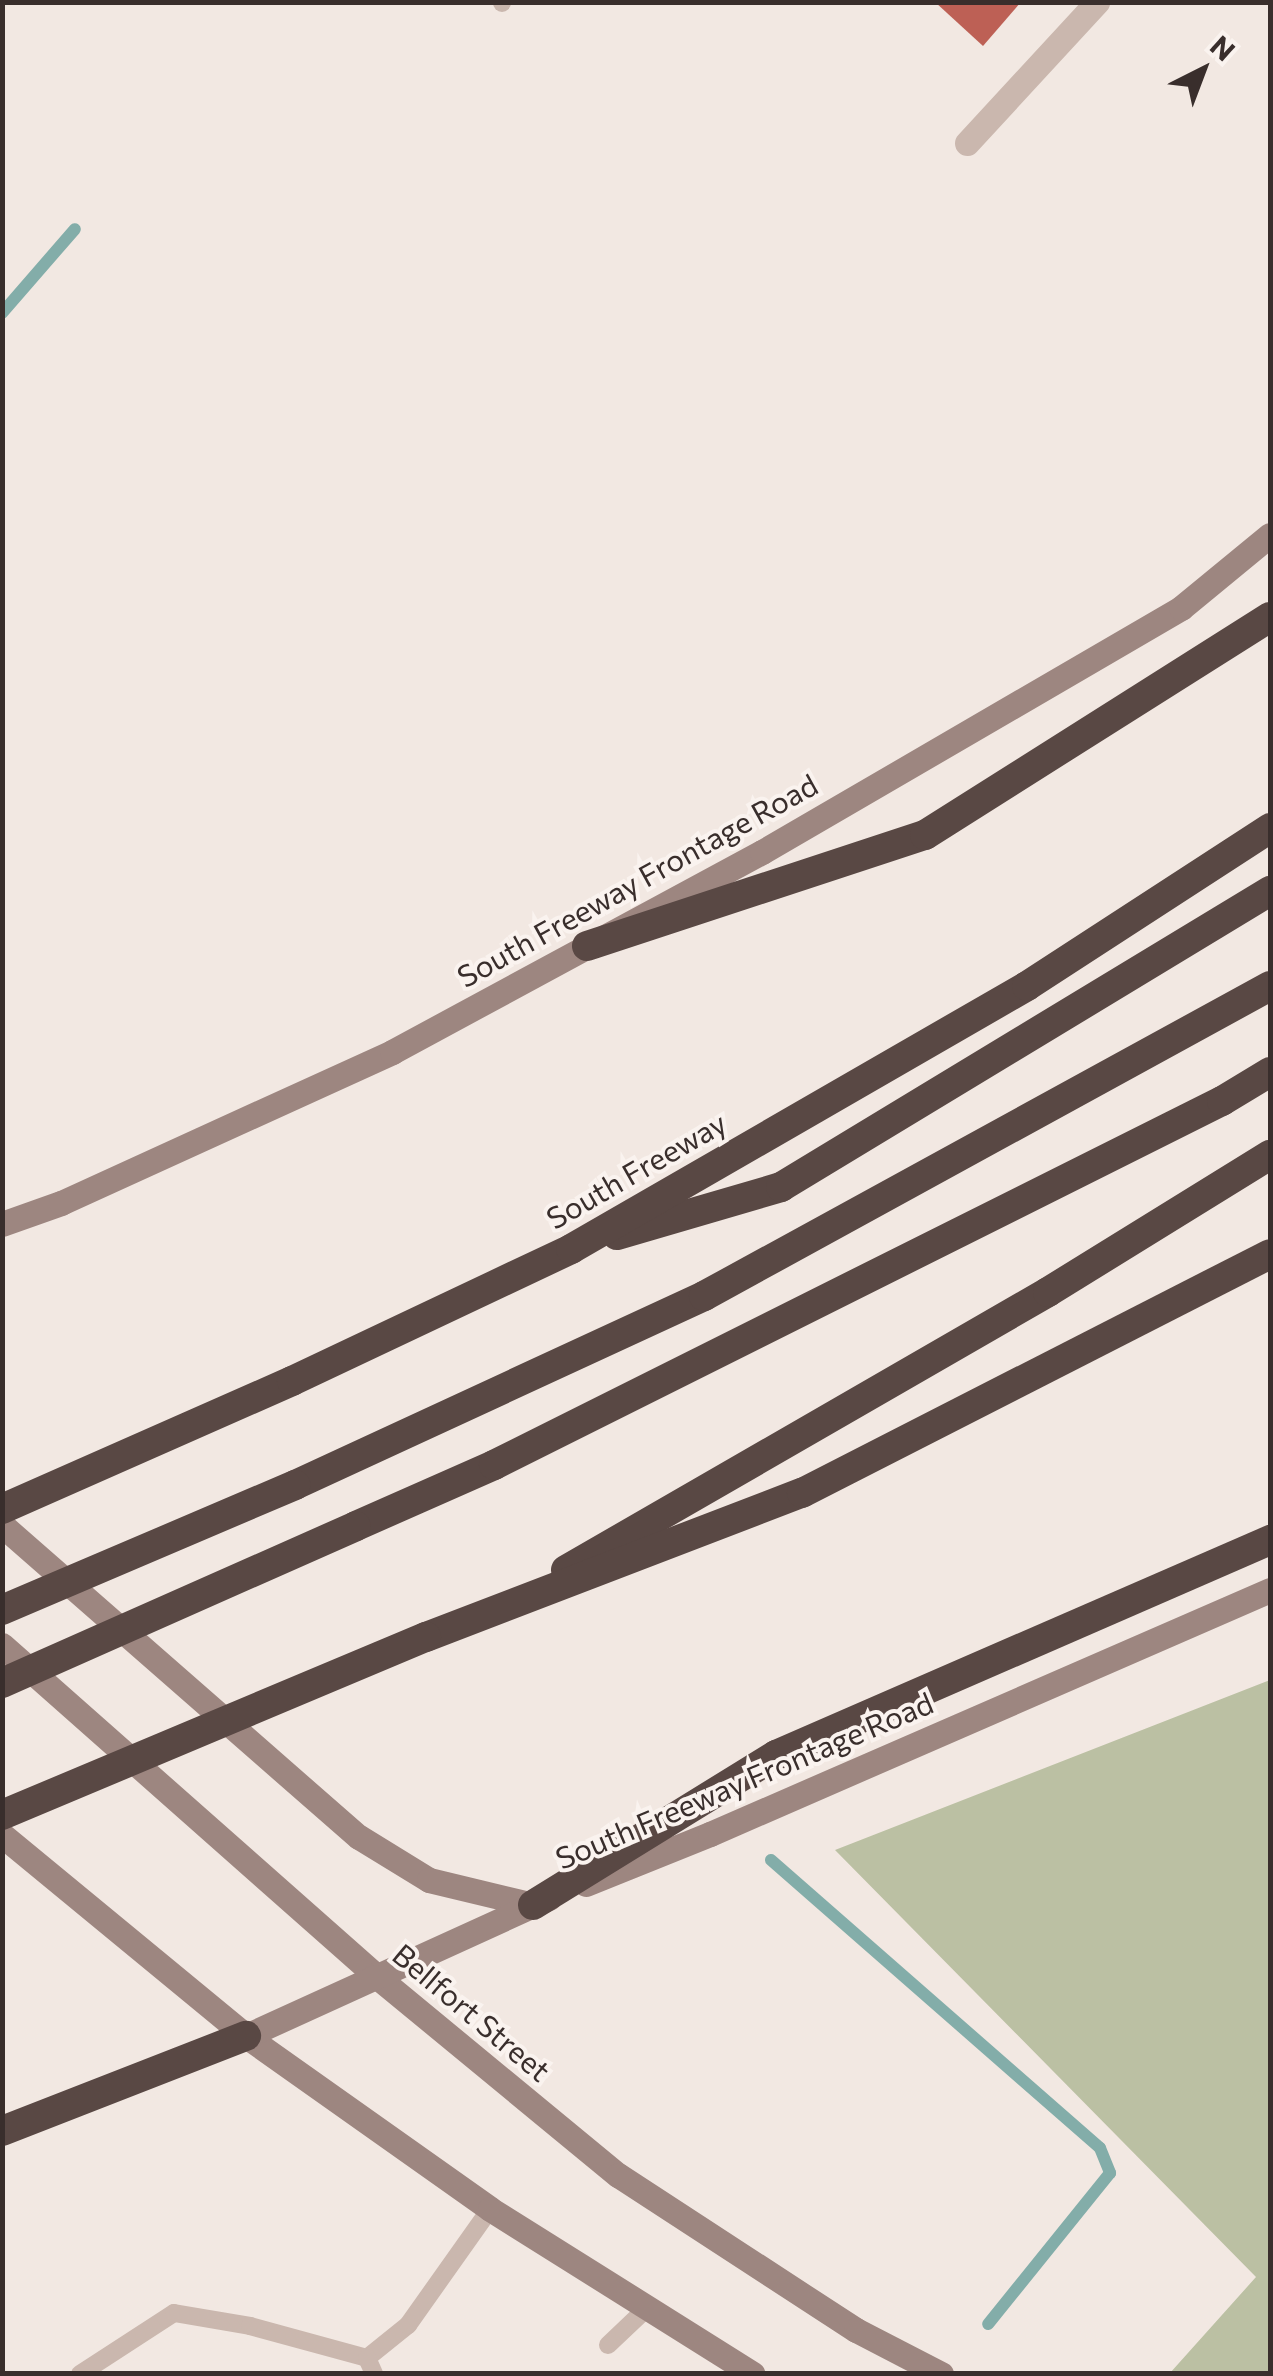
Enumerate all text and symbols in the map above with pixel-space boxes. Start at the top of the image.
north arrow [1153,20,1253,120]
text: N [1204,28,1242,67]
street label: South Freeway Frontage Road [451,766,823,994]
street label: South Freeway [540,1104,732,1236]
street label: South Freeway Frontage Road [550,1684,938,1876]
street label: Bellfort Street [386,1936,558,2088]

